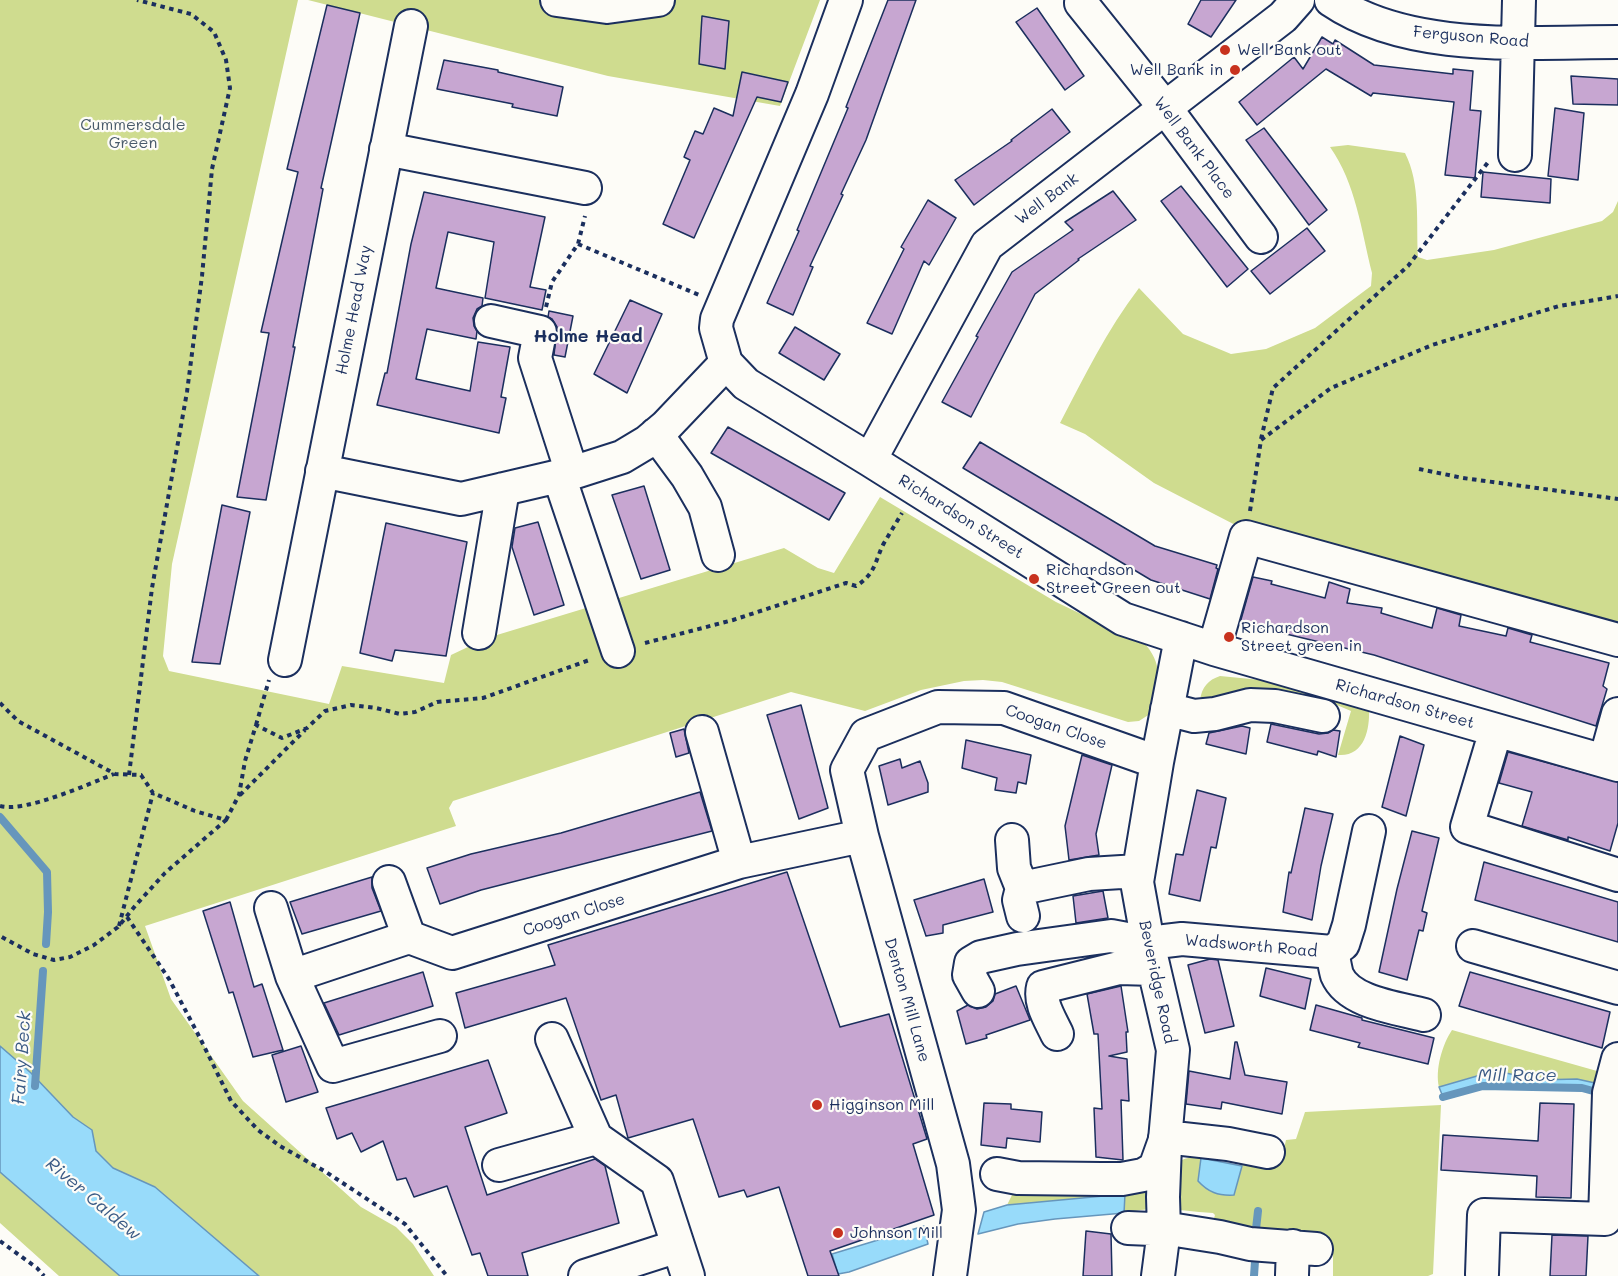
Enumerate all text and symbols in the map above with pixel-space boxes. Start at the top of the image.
street label: Ferguson Road [1412,22,1530,52]
place label: Well Bank out [1237,40,1342,60]
marker: Well Bank out [1218,43,1232,57]
place label: Well Bank in [1130,60,1223,80]
marker: Well Bank in [1228,63,1242,77]
street label: Well Bank Place [1149,93,1239,203]
park label: Cummersdale Green [80,115,186,153]
street label: Well Bank [1012,169,1082,229]
street label: Holme Head Way [332,244,376,376]
district label: Holme Head [533,325,643,347]
street label: Richardson Street [895,471,1027,563]
place label: Richardson Street Green out [1046,560,1181,598]
marker: Richardson Street Green out [1027,572,1041,586]
place label: Richardson Street green in [1241,618,1362,656]
marker: Richardson Street green in [1222,630,1236,644]
street label: Richardson Street [1333,675,1477,733]
street label: Coogan Close [1003,701,1109,753]
street label: Coogan Close [521,889,627,941]
street label: Beveridge Road [1135,919,1179,1045]
street label: Wadsworth Road [1184,931,1318,961]
street label: Denton Mill Lane [880,936,934,1064]
water label: Fairy Beck [8,1011,36,1105]
water label: Mill Race [1477,1064,1557,1086]
place label: Higginson Mill [829,1095,935,1115]
marker: Higginson Mill [810,1098,824,1112]
water label: River Caldew [41,1153,145,1245]
place label: Johnson Mill [850,1223,943,1243]
marker: Johnson Mill [831,1226,845,1240]

